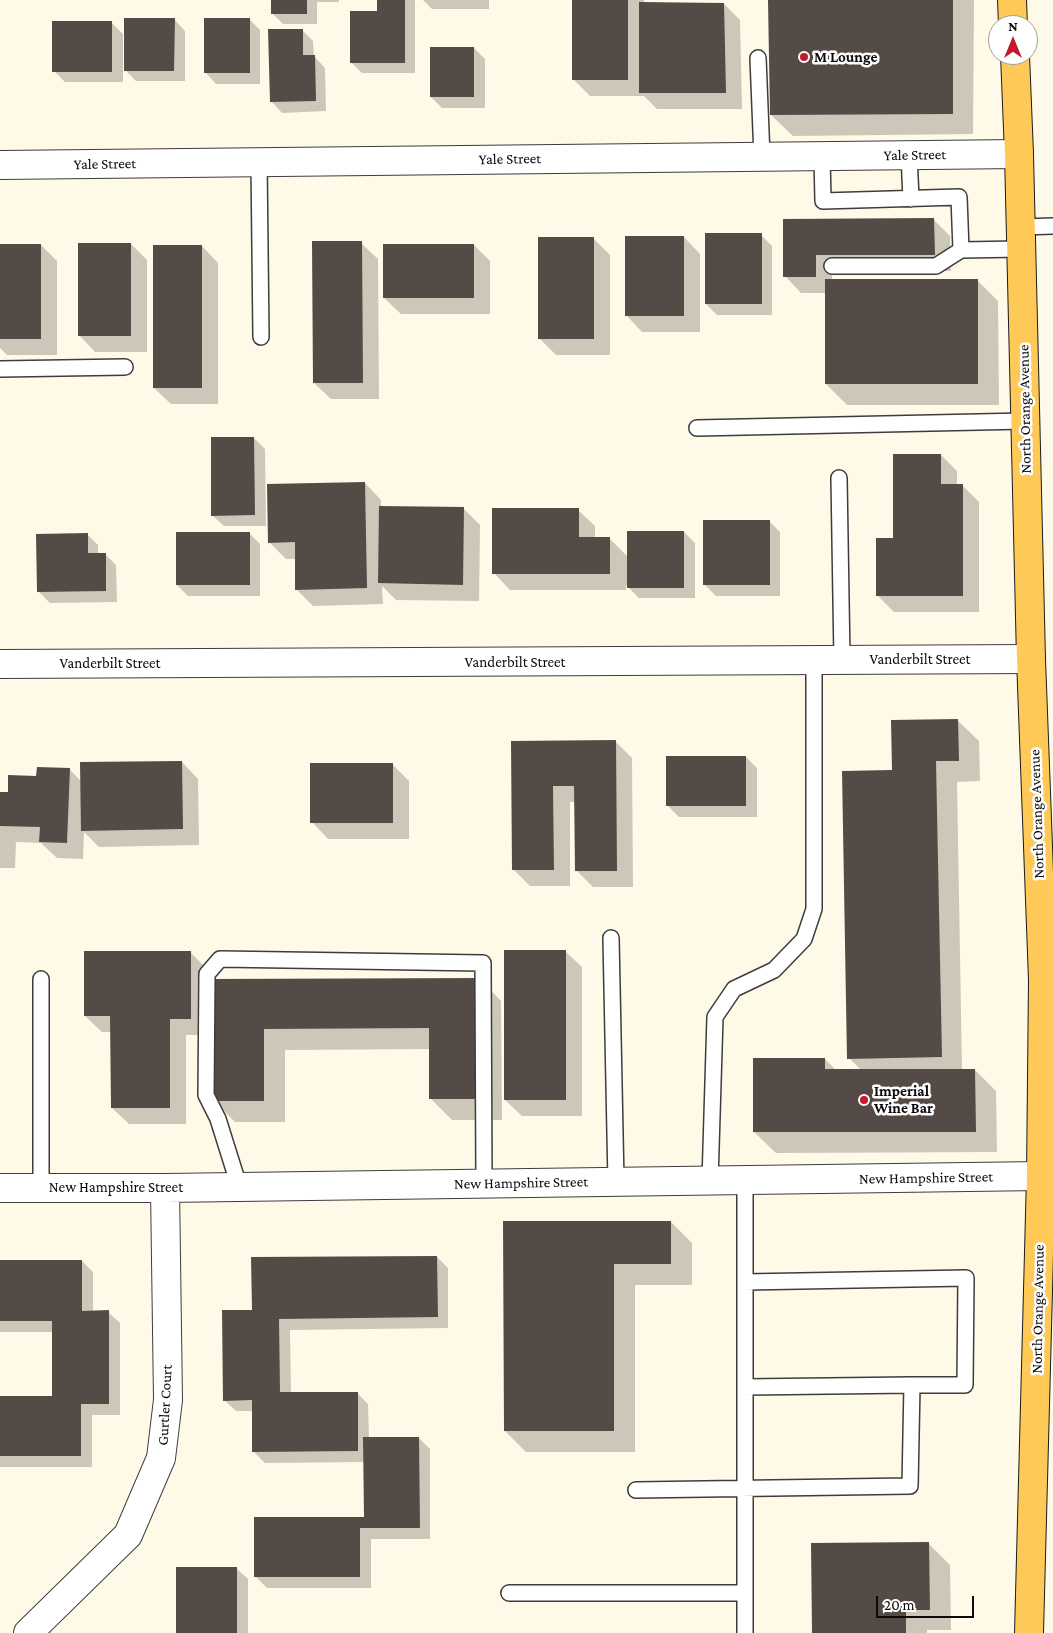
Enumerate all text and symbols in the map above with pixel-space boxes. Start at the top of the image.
north arrow [988,15,1038,65]
text: N [1008,18,1018,34]
place label: M Lounge [814,48,877,66]
marker: M Lounge [798,51,810,63]
street label: Yale Street [884,145,946,165]
street label: Yale Street [479,149,541,169]
street label: Yale Street [74,154,136,174]
street label: North Orange Avenue [1015,344,1035,474]
street label: Vanderbilt Street [869,650,971,668]
street label: Vanderbilt Street [464,653,566,671]
street label: Vanderbilt Street [59,654,161,672]
street label: North Orange Avenue [1026,749,1048,879]
place label: Imperial Wine Bar [874,1082,933,1117]
marker: Imperial Wine Bar [858,1094,870,1106]
street label: New Hampshire Street [859,1168,993,1188]
street label: New Hampshire Street [454,1173,588,1193]
street label: New Hampshire Street [49,1178,183,1196]
street label: North Orange Avenue [1028,1244,1048,1374]
street label: Gurtler Court [154,1364,176,1446]
scale bar [878,1586,976,1618]
text: 20 m [884,1597,915,1613]

